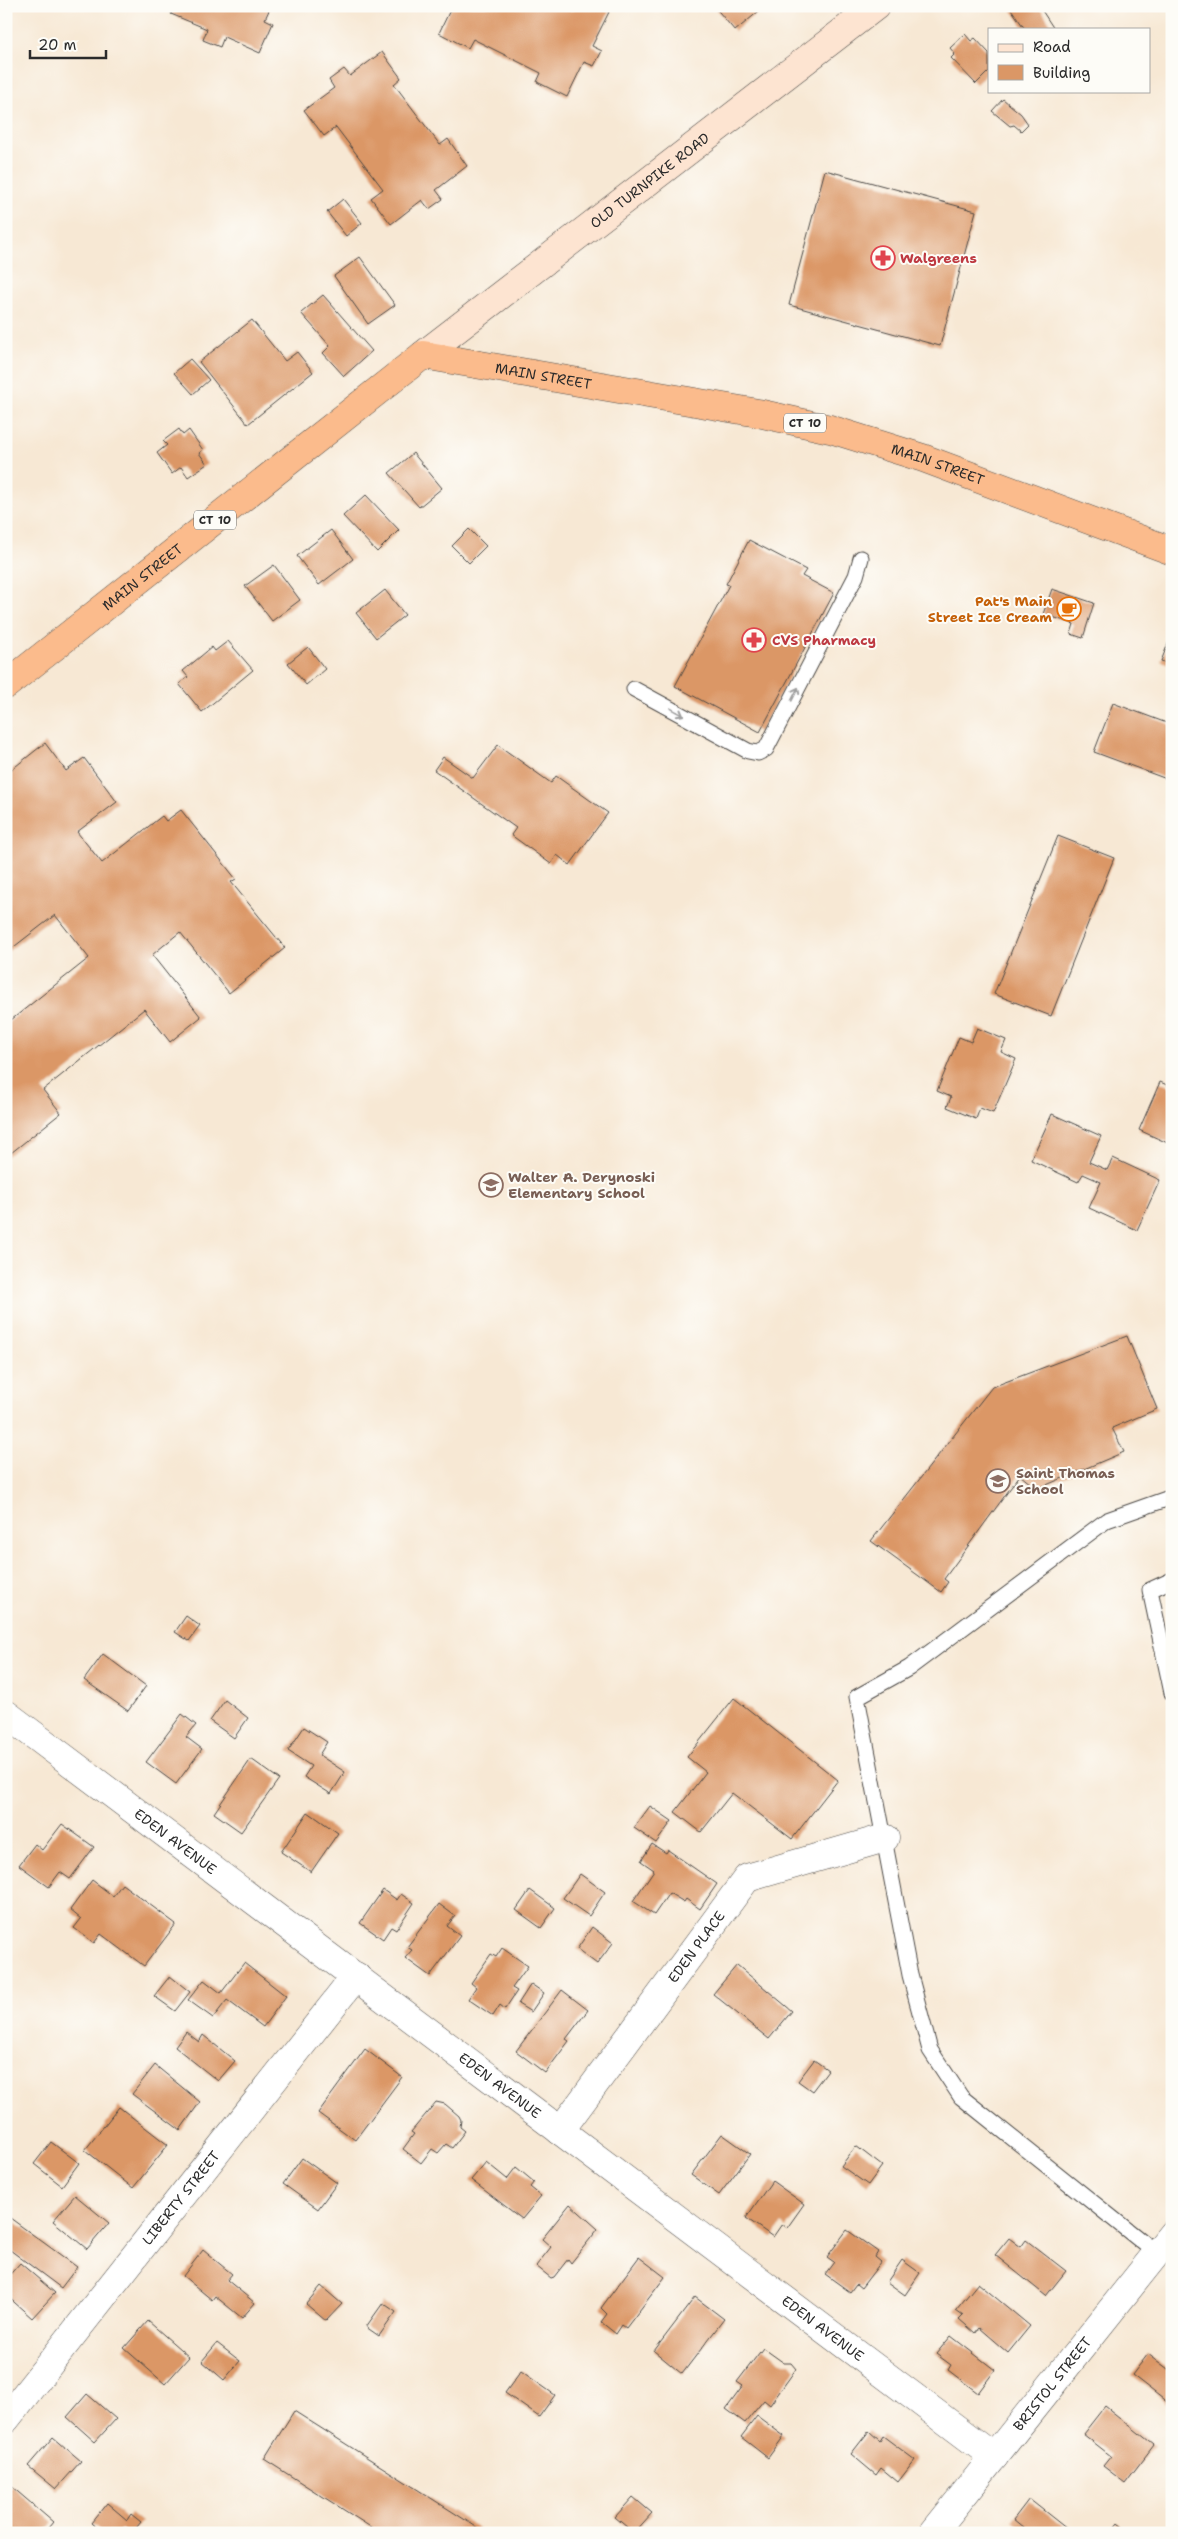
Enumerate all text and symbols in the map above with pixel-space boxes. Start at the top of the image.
scale bar [30,28,106,60]
legend [988,28,1150,92]
text: 20 m [38,35,77,55]
text: Road [1033,37,1071,57]
text: Building [1033,63,1090,83]
street label: OLD TURNPIKE ROAD [586,129,713,232]
pharmacy icon: Walgreens [870,245,896,271]
place label: Walgreens [900,249,977,267]
street label: MAIN STREET [494,359,593,393]
road number: CT 10 [784,413,826,432]
street label: MAIN STREET [889,440,987,489]
road number: CT 10 [194,510,236,530]
street label: MAIN STREET [99,539,187,614]
place label: Pat's Main Street Ice Cream [928,592,1052,626]
cafe icon: Pat's Main Street Ice Cream [1056,596,1082,622]
pharmacy icon: CVS Pharmacy [741,627,767,653]
place label: CVS Pharmacy [772,631,876,649]
one-way arrow [791,687,800,702]
one-way arrow [669,708,684,717]
place label: Walter A. Derynoski Elementary School [508,1168,655,1202]
school or university icon: Walter A. Derynoski Elementary School [478,1172,504,1198]
place label: Saint Thomas School [1016,1464,1115,1498]
school or university icon: Saint Thomas School [985,1468,1011,1494]
street label: EDEN AVENUE [131,1805,220,1878]
street label: EDEN PLACE [664,1907,729,1986]
street label: EDEN AVENUE [455,2049,545,2122]
street label: LIBERTY STREET [138,2147,224,2248]
street label: EDEN AVENUE [778,2291,868,2365]
street label: BRISTOL STREET [1009,2333,1096,2435]

